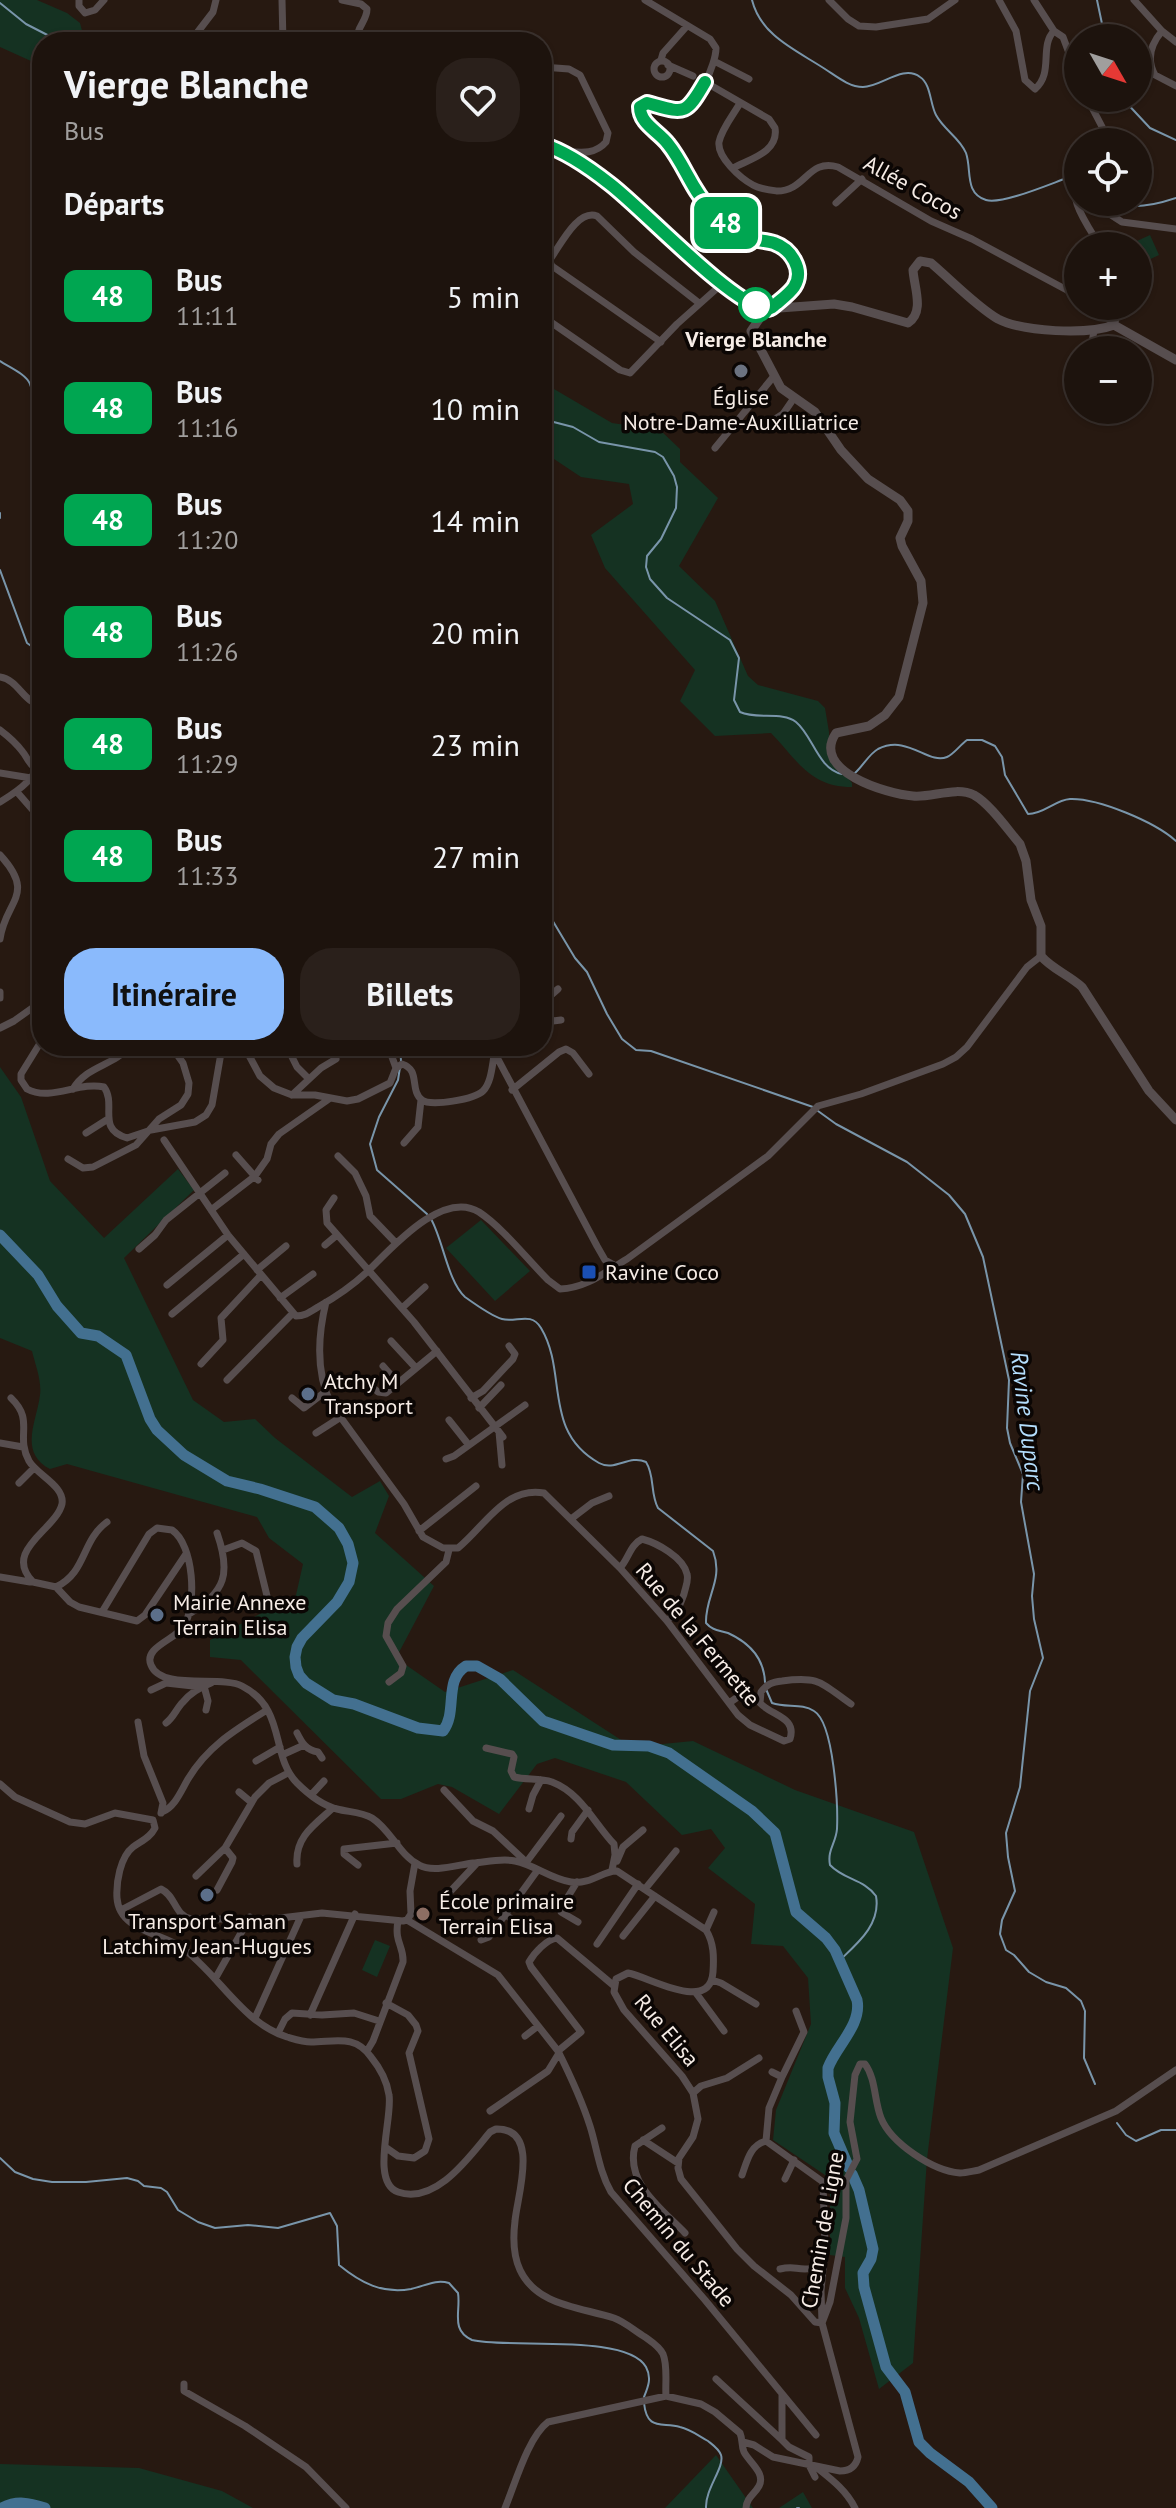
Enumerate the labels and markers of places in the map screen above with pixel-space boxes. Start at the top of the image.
marker: Vierge Blanche [739,288,773,322]
place label: Vierge Blanche [684,325,827,353]
marker: Église Notre-Dame-Auxilliatrice [732,362,750,380]
place label: Église Notre-Dame-Auxilliatrice [623,383,859,436]
place label: Ravine Coco [605,1258,719,1286]
marker: Ravine Coco [580,1263,598,1281]
place label: Atchy M Transport [324,1367,413,1420]
marker: Atchy M Transport [299,1385,317,1403]
place label: Mairie Annexe Terrain Elisa [173,1588,307,1641]
marker: Mairie Annexe Terrain Elisa [148,1606,166,1624]
marker: Transport Saman Latchimy Jean-Hugues [198,1886,216,1904]
place label: École primaire Terrain Elisa [439,1887,574,1940]
marker: École primaire Terrain Elisa [414,1905,432,1923]
place label: Transport Saman Latchimy Jean-Hugues [102,1907,312,1960]

